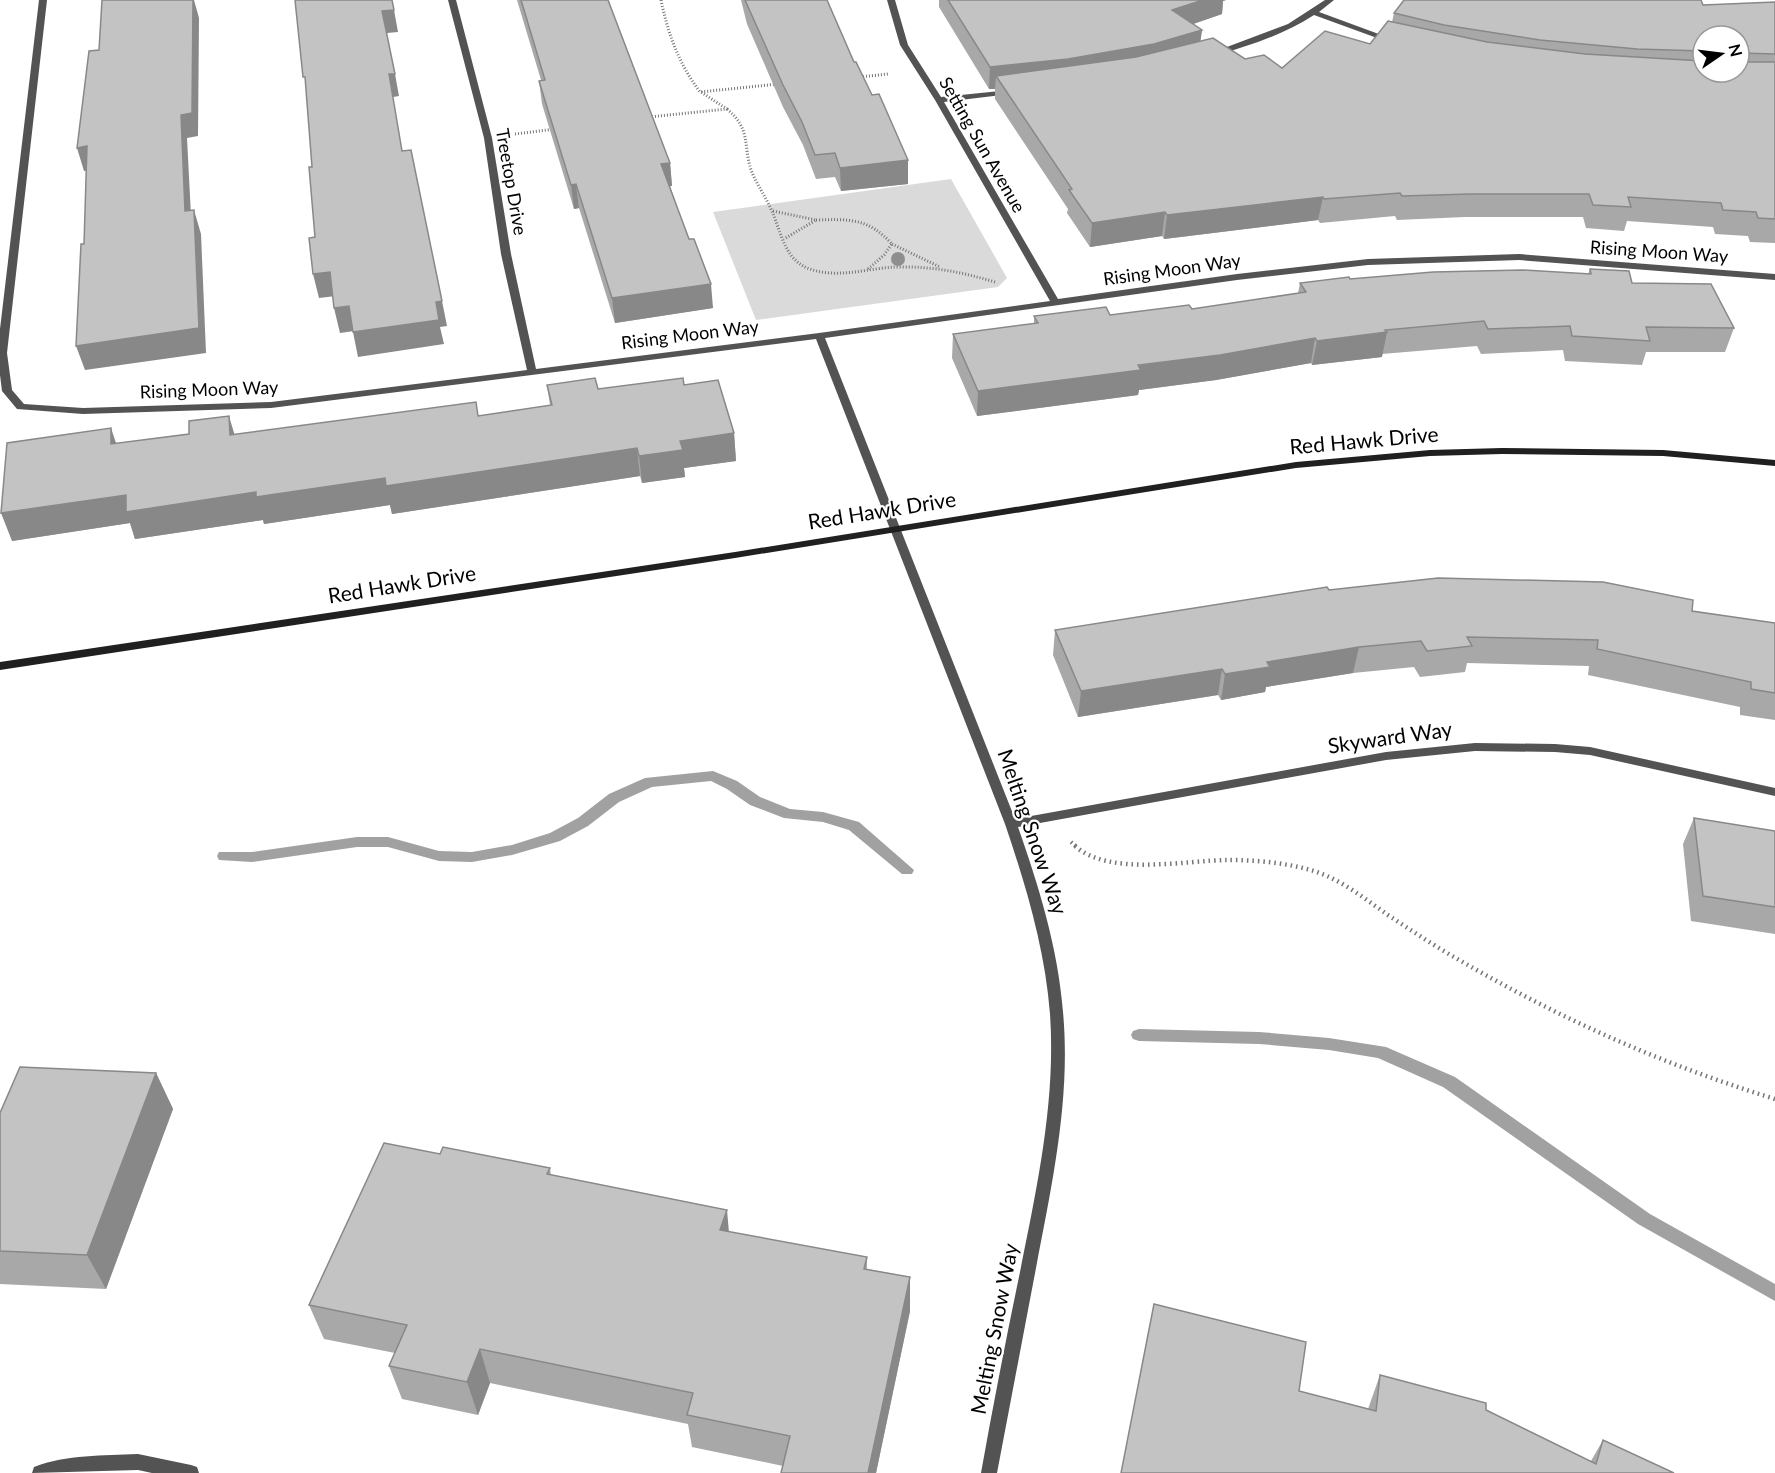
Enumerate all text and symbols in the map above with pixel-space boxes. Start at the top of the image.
north arrow [1691,24,1751,84]
text: N [1725,42,1747,59]
street label: Setting Sun Avenue [935,73,1031,216]
street label: Treetop Drive [492,127,532,237]
street label: Rising Moon Way [1589,235,1730,267]
street label: Rising Moon Way [1102,248,1243,290]
street label: Rising Moon Way [620,315,761,353]
street label: Rising Moon Way [139,376,279,402]
street label: Red Hawk Drive [1288,421,1439,458]
street label: Red Hawk Drive [806,485,958,534]
street label: Red Hawk Drive [326,559,478,608]
street label: Skyward Way [1326,715,1454,758]
street label: Melting Snow Way [993,745,1074,918]
street label: Melting Snow Way [965,1241,1022,1416]

